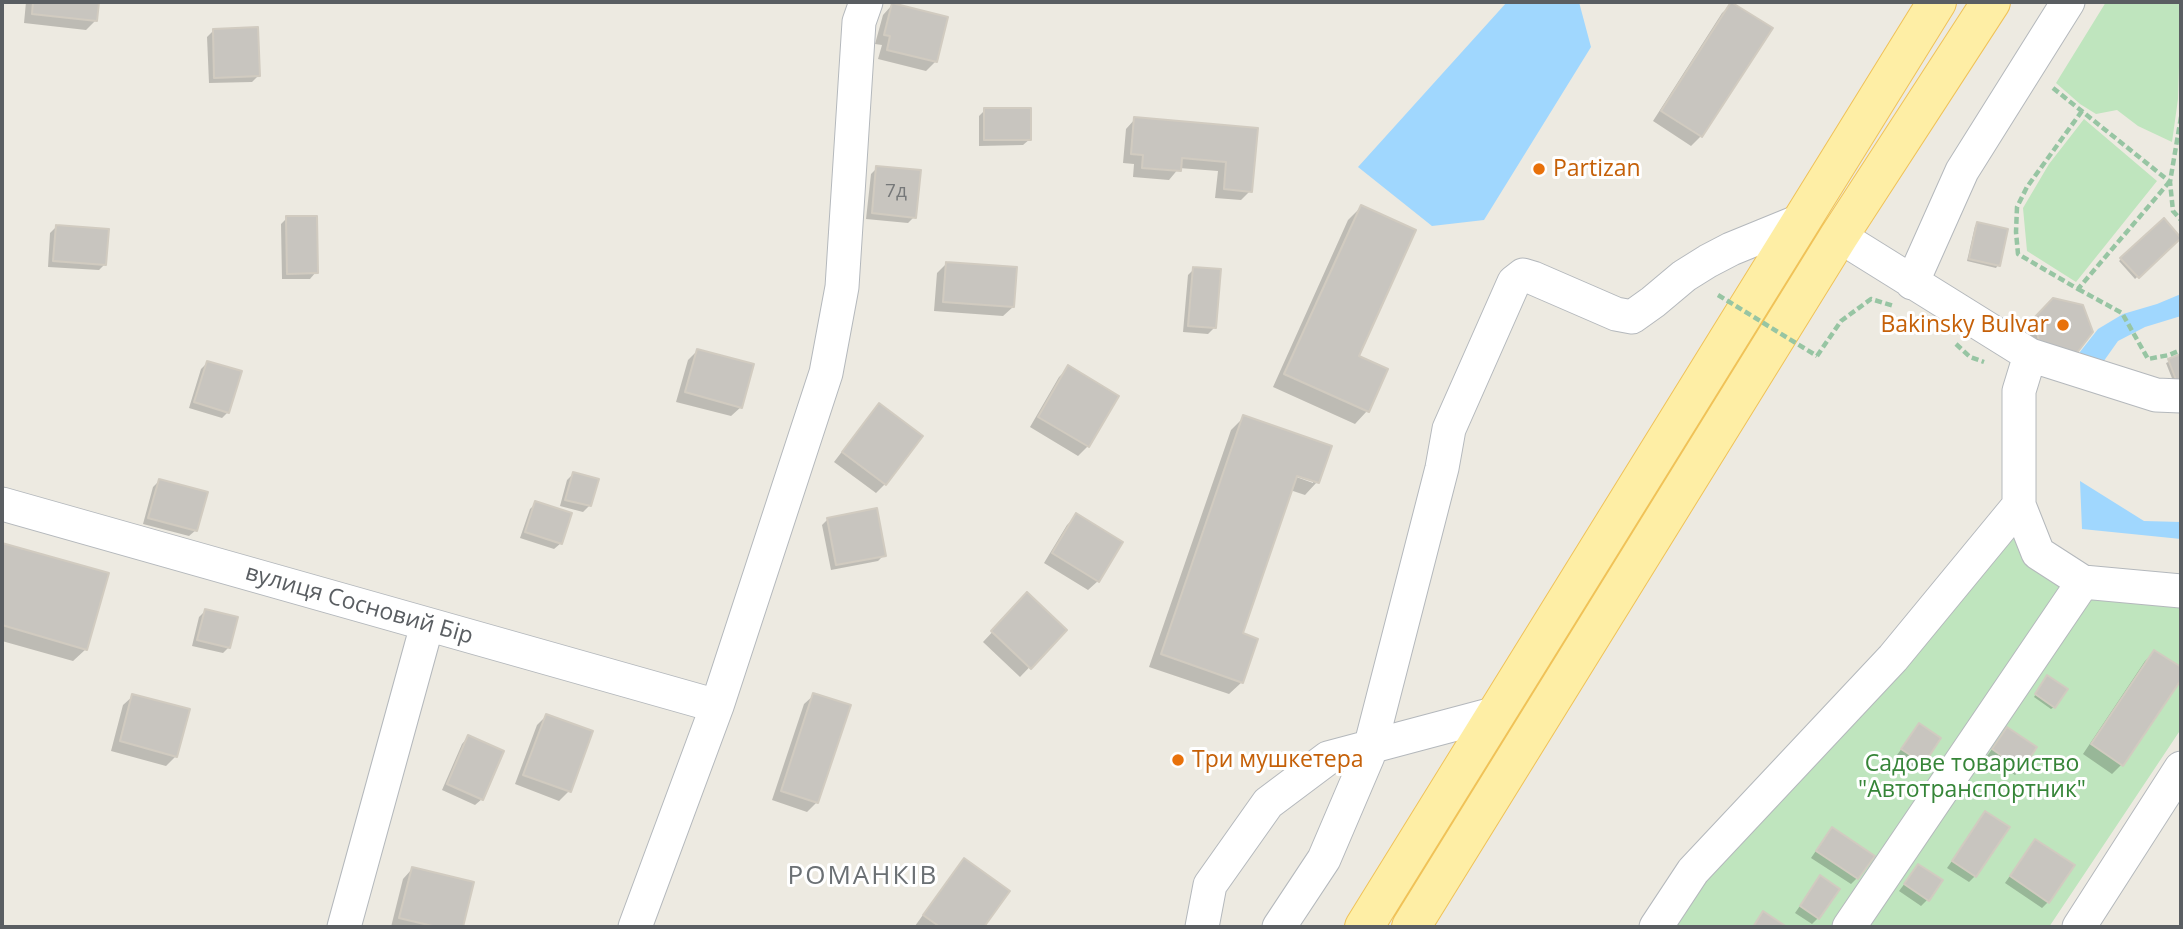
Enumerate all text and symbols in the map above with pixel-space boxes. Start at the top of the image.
place label: Partizan [1553,155,1641,183]
marker: Partizan [1531,161,1547,177]
house number: 7д [885,181,907,203]
place label: Bakinsky Bulvar [1880,311,2049,339]
marker: Bakinsky Bulvar [2055,317,2071,333]
street label: вулиця Сосновий Бір [242,559,476,651]
place label: Три мушкетера [1192,746,1364,774]
park label: Садове товариство "Автотранспортник" [1858,750,2086,804]
marker: Три мушкетера [1170,752,1186,768]
district label: РОМАНКІВ [789,861,937,893]

